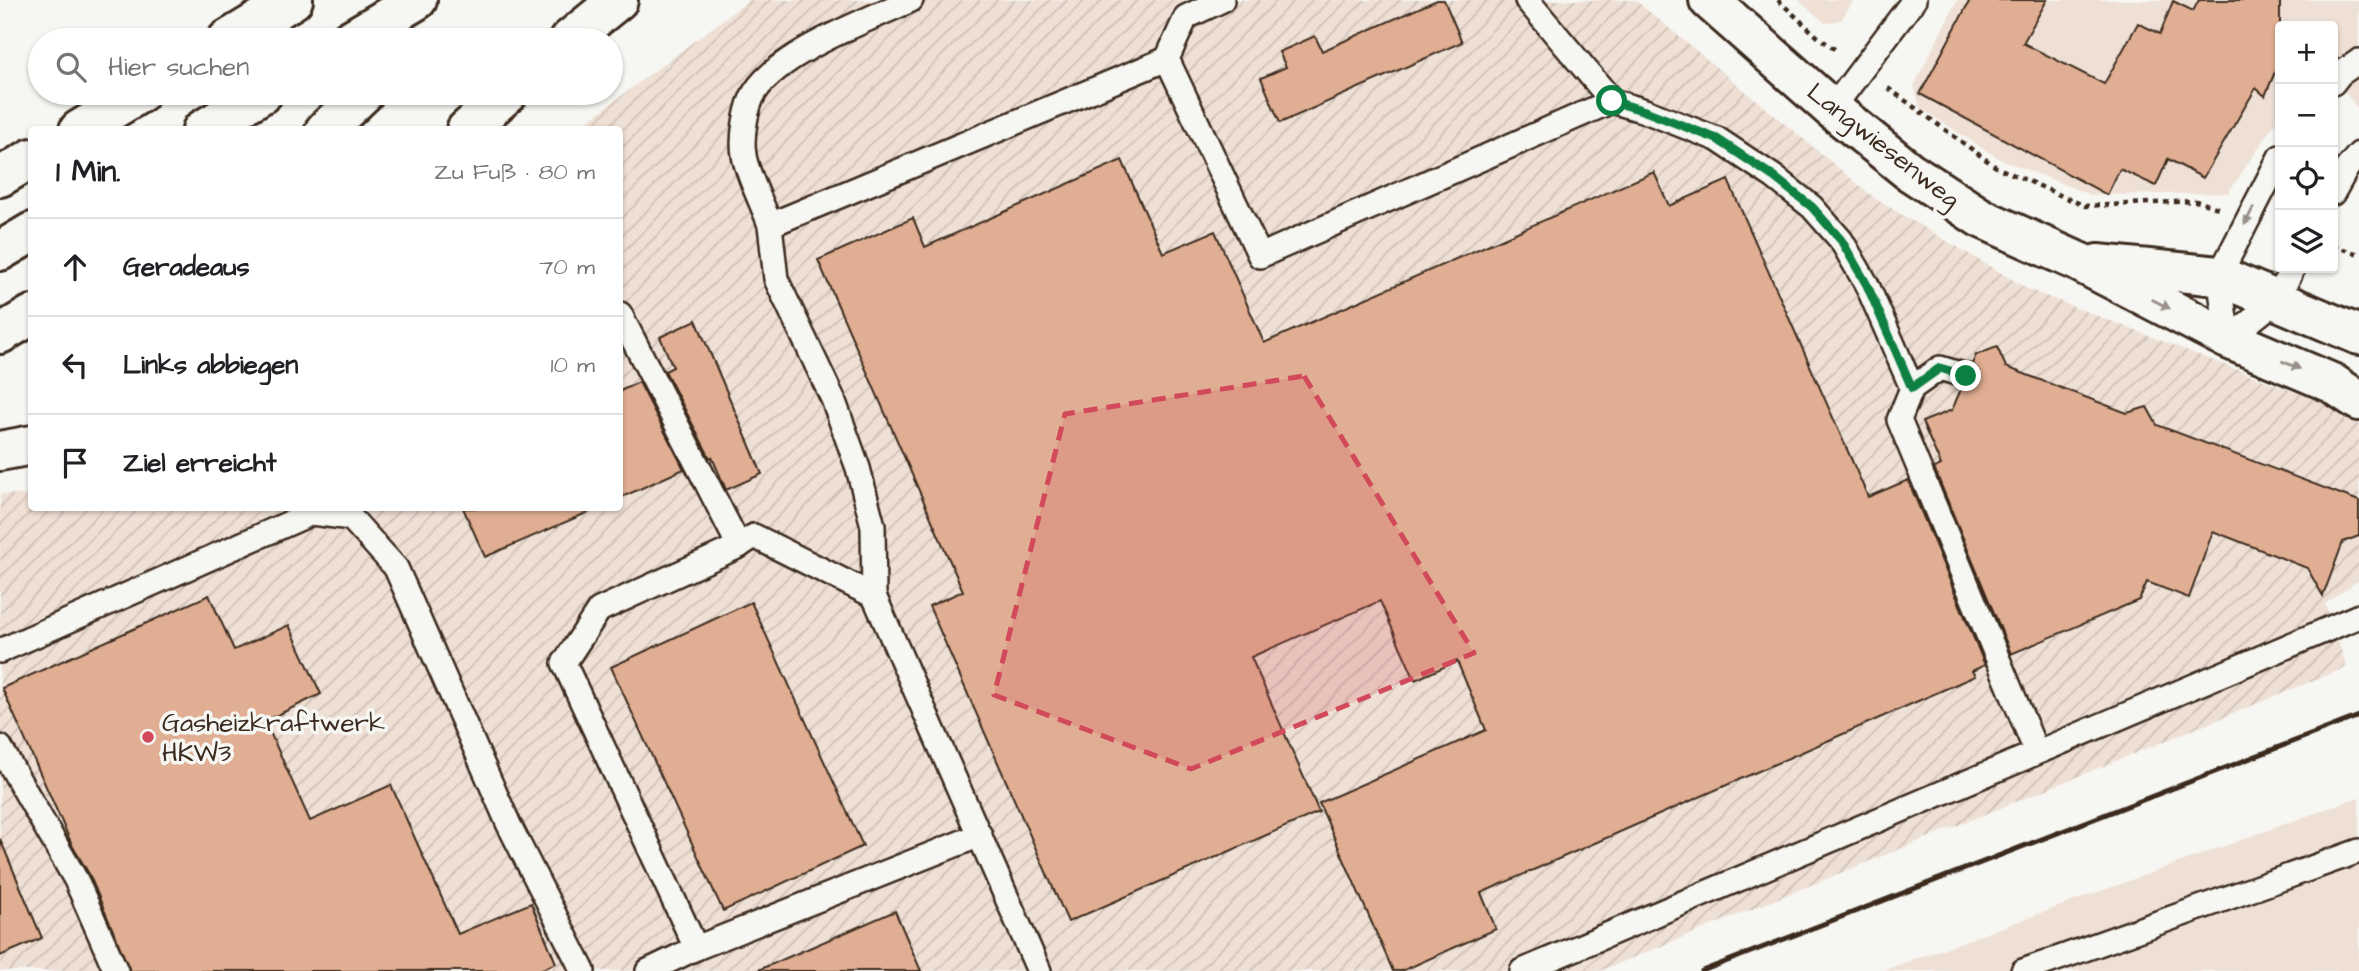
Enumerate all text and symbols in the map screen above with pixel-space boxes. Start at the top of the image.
map controls [2275,21,2338,273]
button: + [2275,21,2338,84]
search box [28,28,623,105]
icon: search [52,48,90,86]
text: Hier suchen [108,49,249,85]
street label: Langwiesenweg [1798,75,1967,219]
button: − [2275,84,2338,147]
route start [1596,85,1627,116]
button: locate [2275,147,2338,210]
text: 1 Min. [56,151,120,193]
text: Zu Fuß · 80 m [434,156,595,188]
one-way arrow [2244,206,2255,226]
button: layers [2275,210,2338,273]
icon: ahead [56,248,94,286]
text: Geradeaus [123,249,250,285]
text: 70 m [539,251,595,283]
one-way arrow [2152,298,2172,310]
icon: left [56,346,94,384]
text: Links abbiegen [123,347,298,383]
text: 10 m [550,349,595,381]
one-way arrow [2281,359,2301,371]
route end [1950,360,1981,391]
icon: arrive [56,444,94,482]
text: Ziel erreicht [123,445,277,481]
place label: Gasheizkraftwerk HKW3 [162,705,385,771]
marker: Gasheizkraftwerk HKW3 [140,729,156,745]

